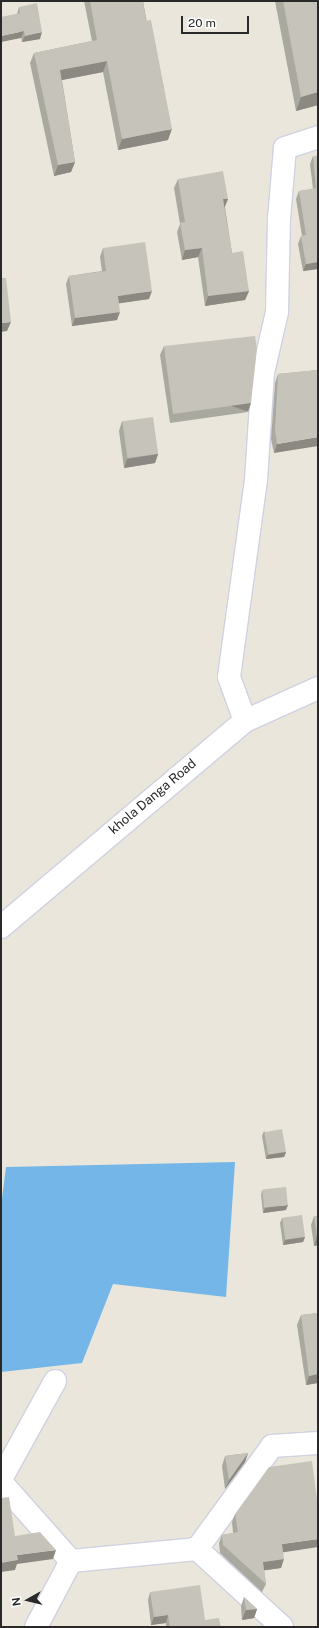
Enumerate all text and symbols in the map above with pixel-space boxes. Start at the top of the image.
scale bar [183,8,251,34]
text: 20 m [188,16,216,30]
street label: khola Danga Road [106,756,200,838]
north arrow [8,1580,48,1620]
text: N [10,1597,23,1607]

